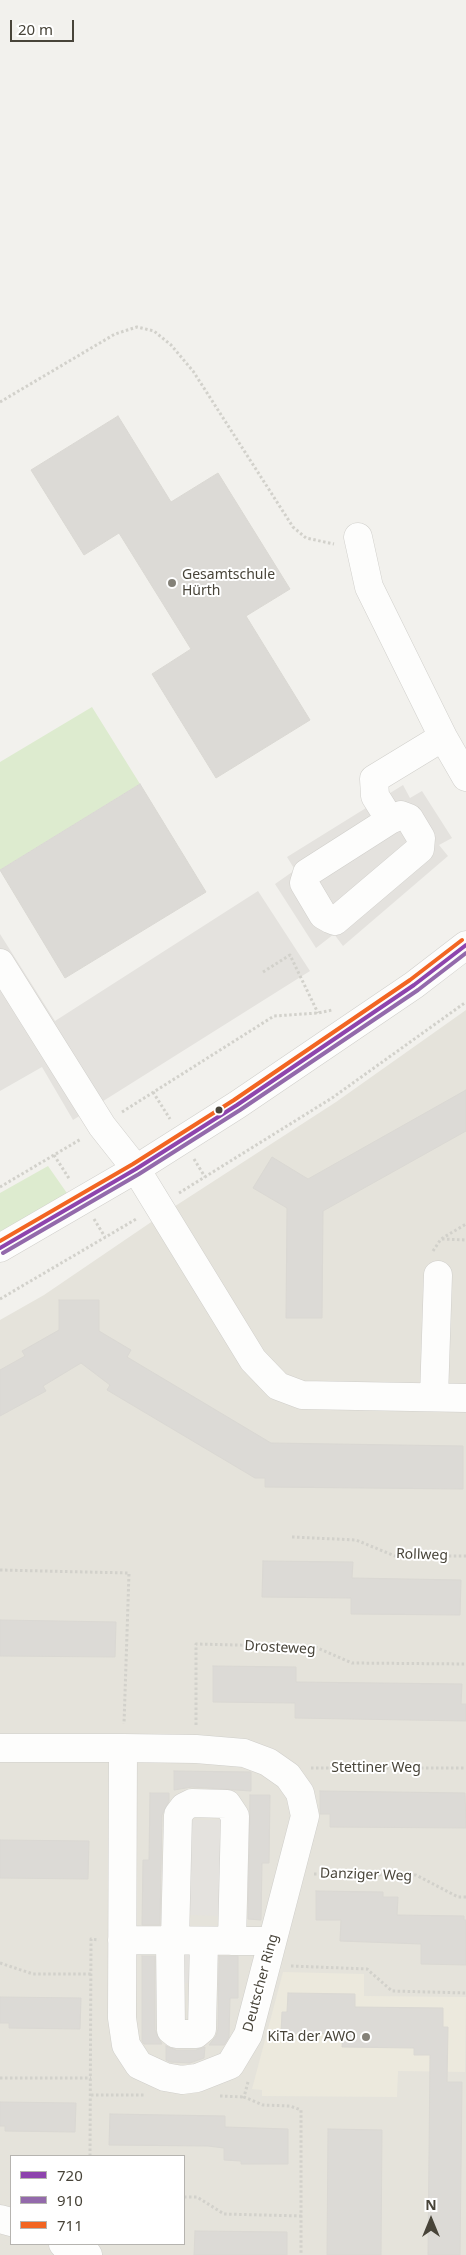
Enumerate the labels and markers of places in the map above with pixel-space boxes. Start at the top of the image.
place label: Gesamtschule Hürth [182,567,275,600]
marker: Gesamtschule Hürth [166,577,178,589]
unlabelled marker [214,1105,224,1115]
place label: KiTa der AWO [267,2029,356,2045]
marker: KiTa der AWO [360,2031,372,2043]

